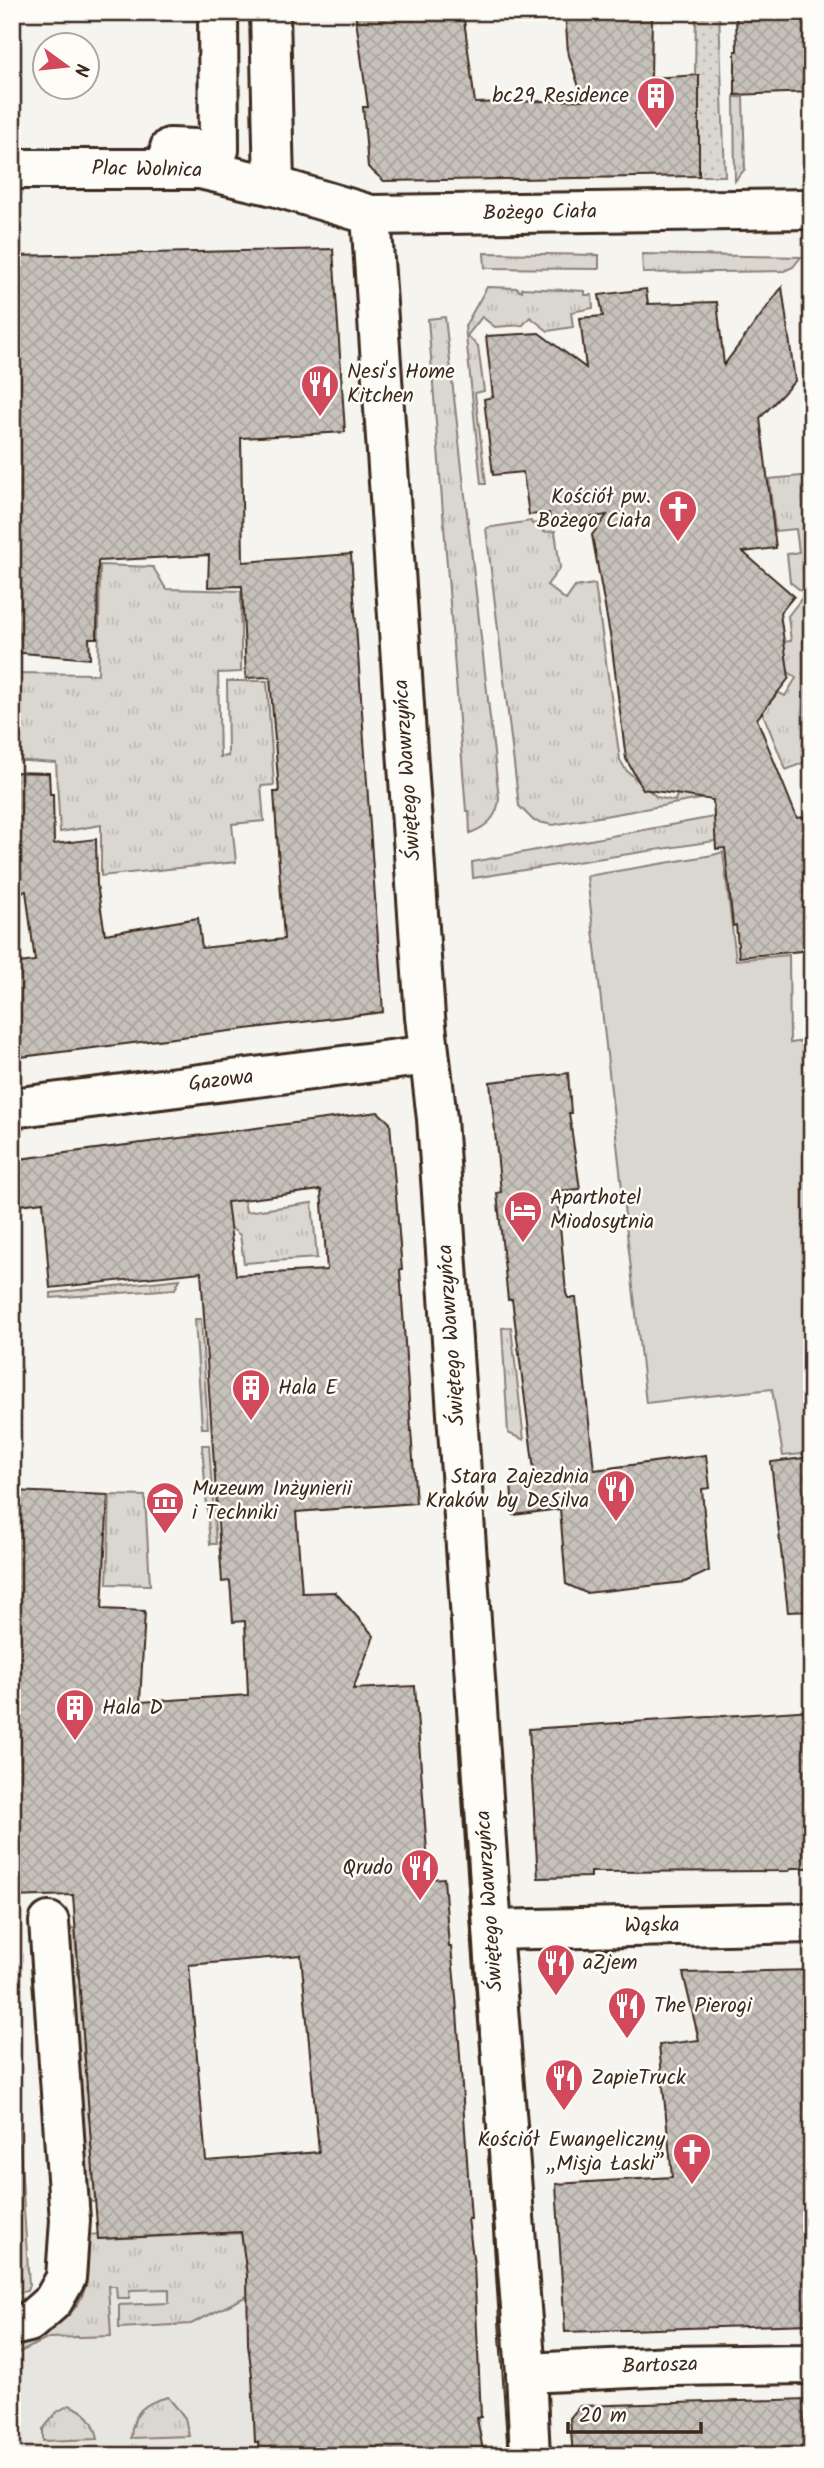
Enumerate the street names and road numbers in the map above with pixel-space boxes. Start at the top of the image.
street label: Plac Wolnica [91,153,203,187]
street label: Bożego Ciała [483,196,597,230]
street label: Świętego Wawrzyńca [385,678,431,862]
street label: Gazowa [187,1061,255,1101]
street label: Świętego Wawrzyńca [429,1243,475,1427]
street label: Świętego Wawrzyńca [467,1809,513,1993]
street label: Wąska [624,1909,680,1943]
street label: Bartosza [622,2348,698,2384]

